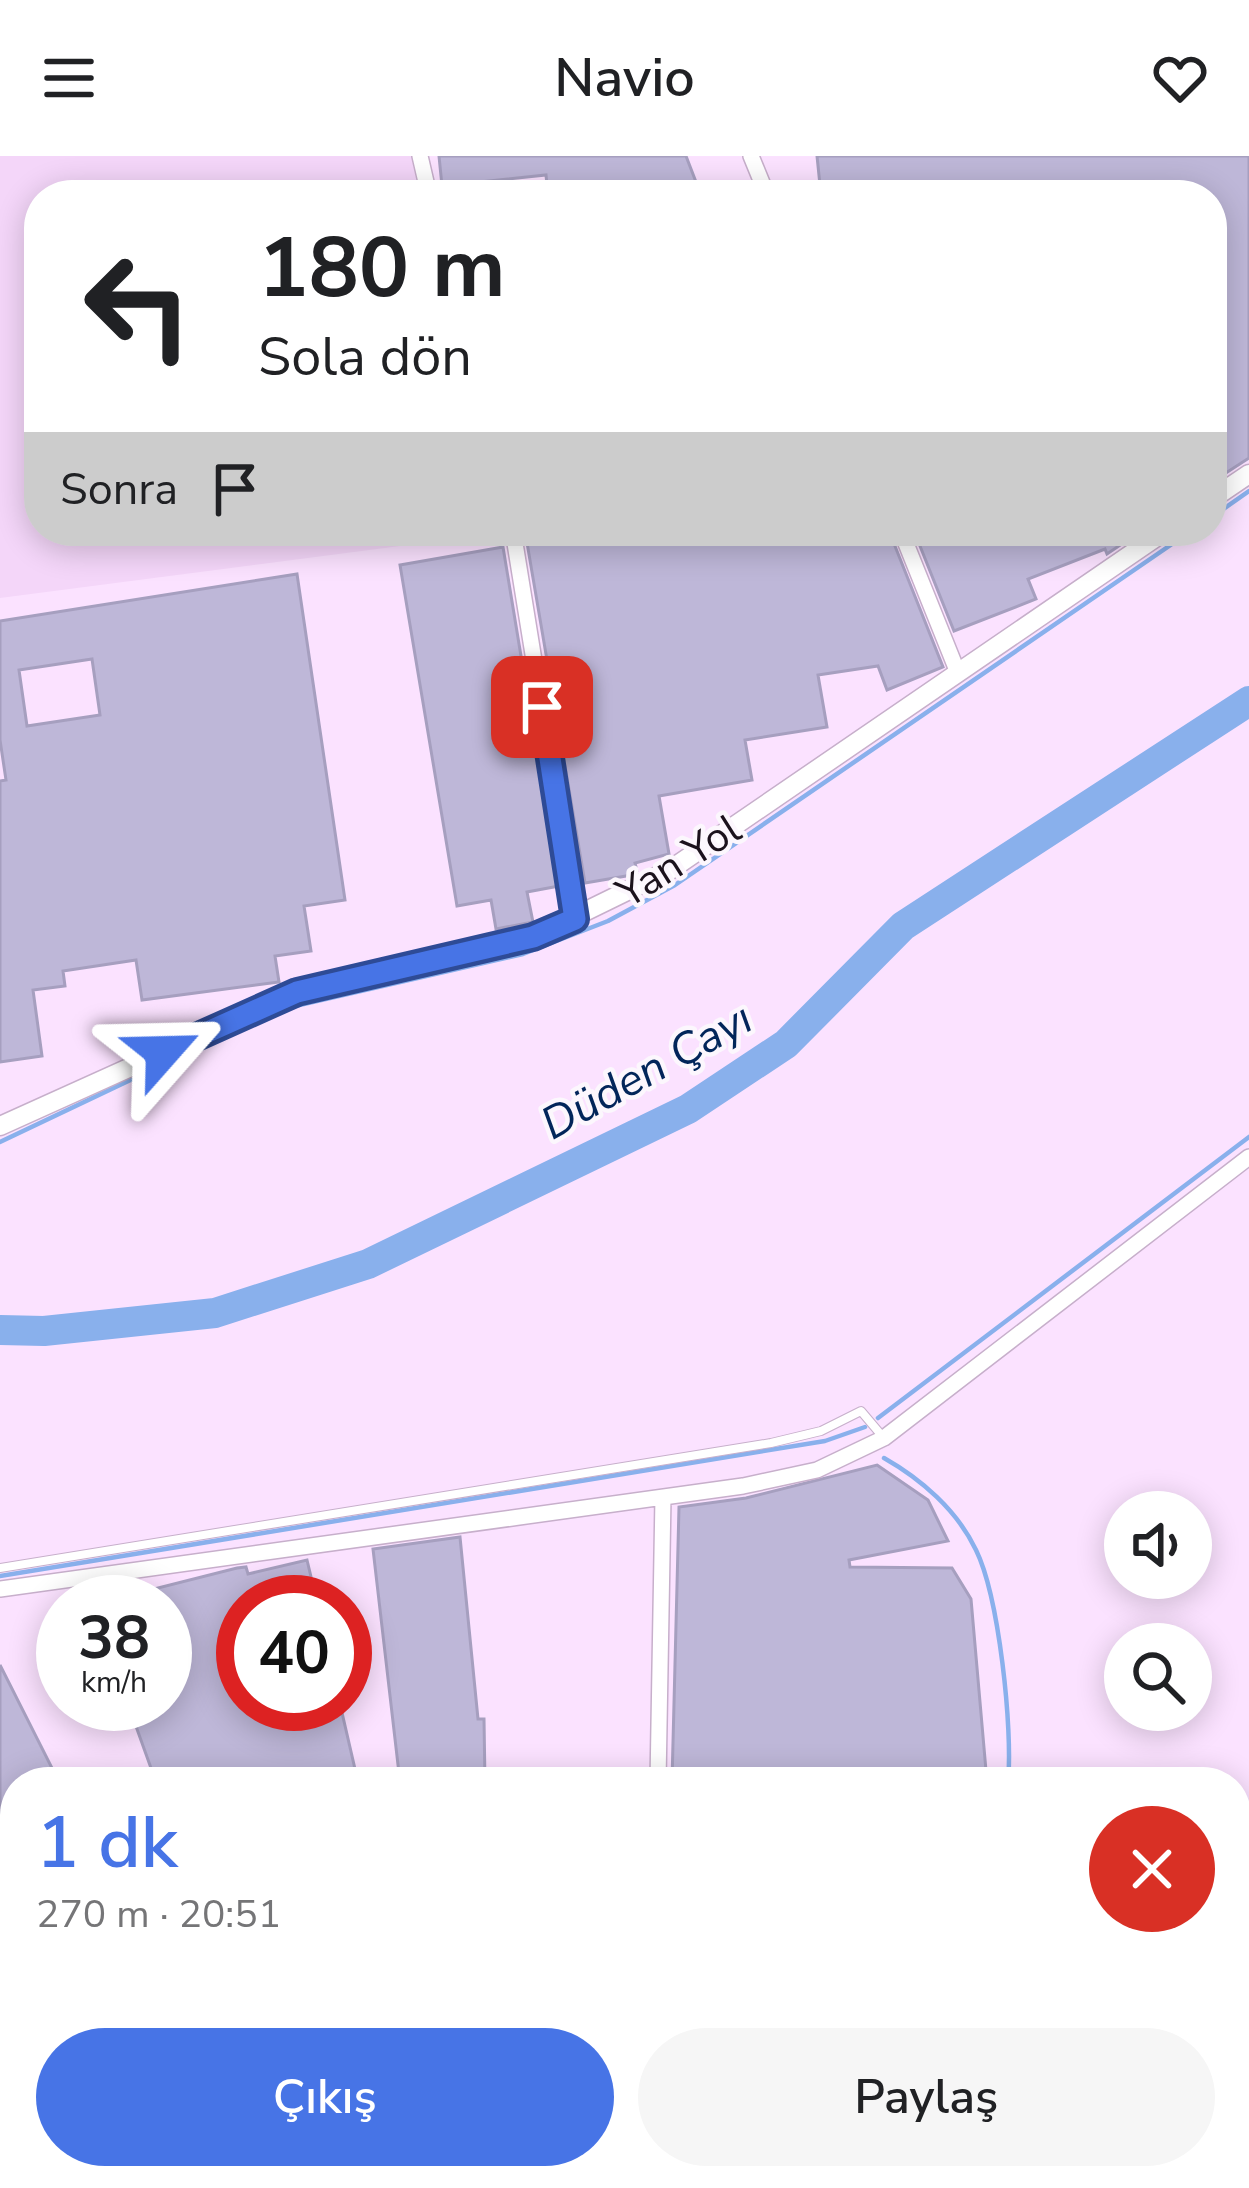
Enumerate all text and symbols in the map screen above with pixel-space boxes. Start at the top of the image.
text: Navio [554,41,695,115]
icon: menu [36,45,102,111]
icon: heart [1147,45,1213,111]
text: 180 m [258,211,506,326]
icon: left [60,228,216,384]
text: Sola dön [258,320,472,394]
icon: arrive [202,456,268,522]
text: Sonra [60,459,178,520]
pin [491,656,593,758]
icon: arrive [509,674,575,740]
street label: Yan Yol [605,801,752,922]
water label: Düden Çayı [530,988,763,1154]
position arrow [100,989,226,1115]
map controls [1104,1491,1212,1731]
button: sound [1104,1491,1212,1599]
speed limit sign: 40 [216,1575,372,1731]
text: 38 [78,1597,150,1679]
button: search [1104,1623,1212,1731]
text: km/h [81,1662,147,1703]
text: 1 dk [36,1794,178,1892]
button: close [1089,1806,1215,1932]
text: 270 m · 20:51 [36,1888,281,1941]
button: Çıkış [36,2028,614,2166]
button: Paylaş [638,2028,1215,2166]

